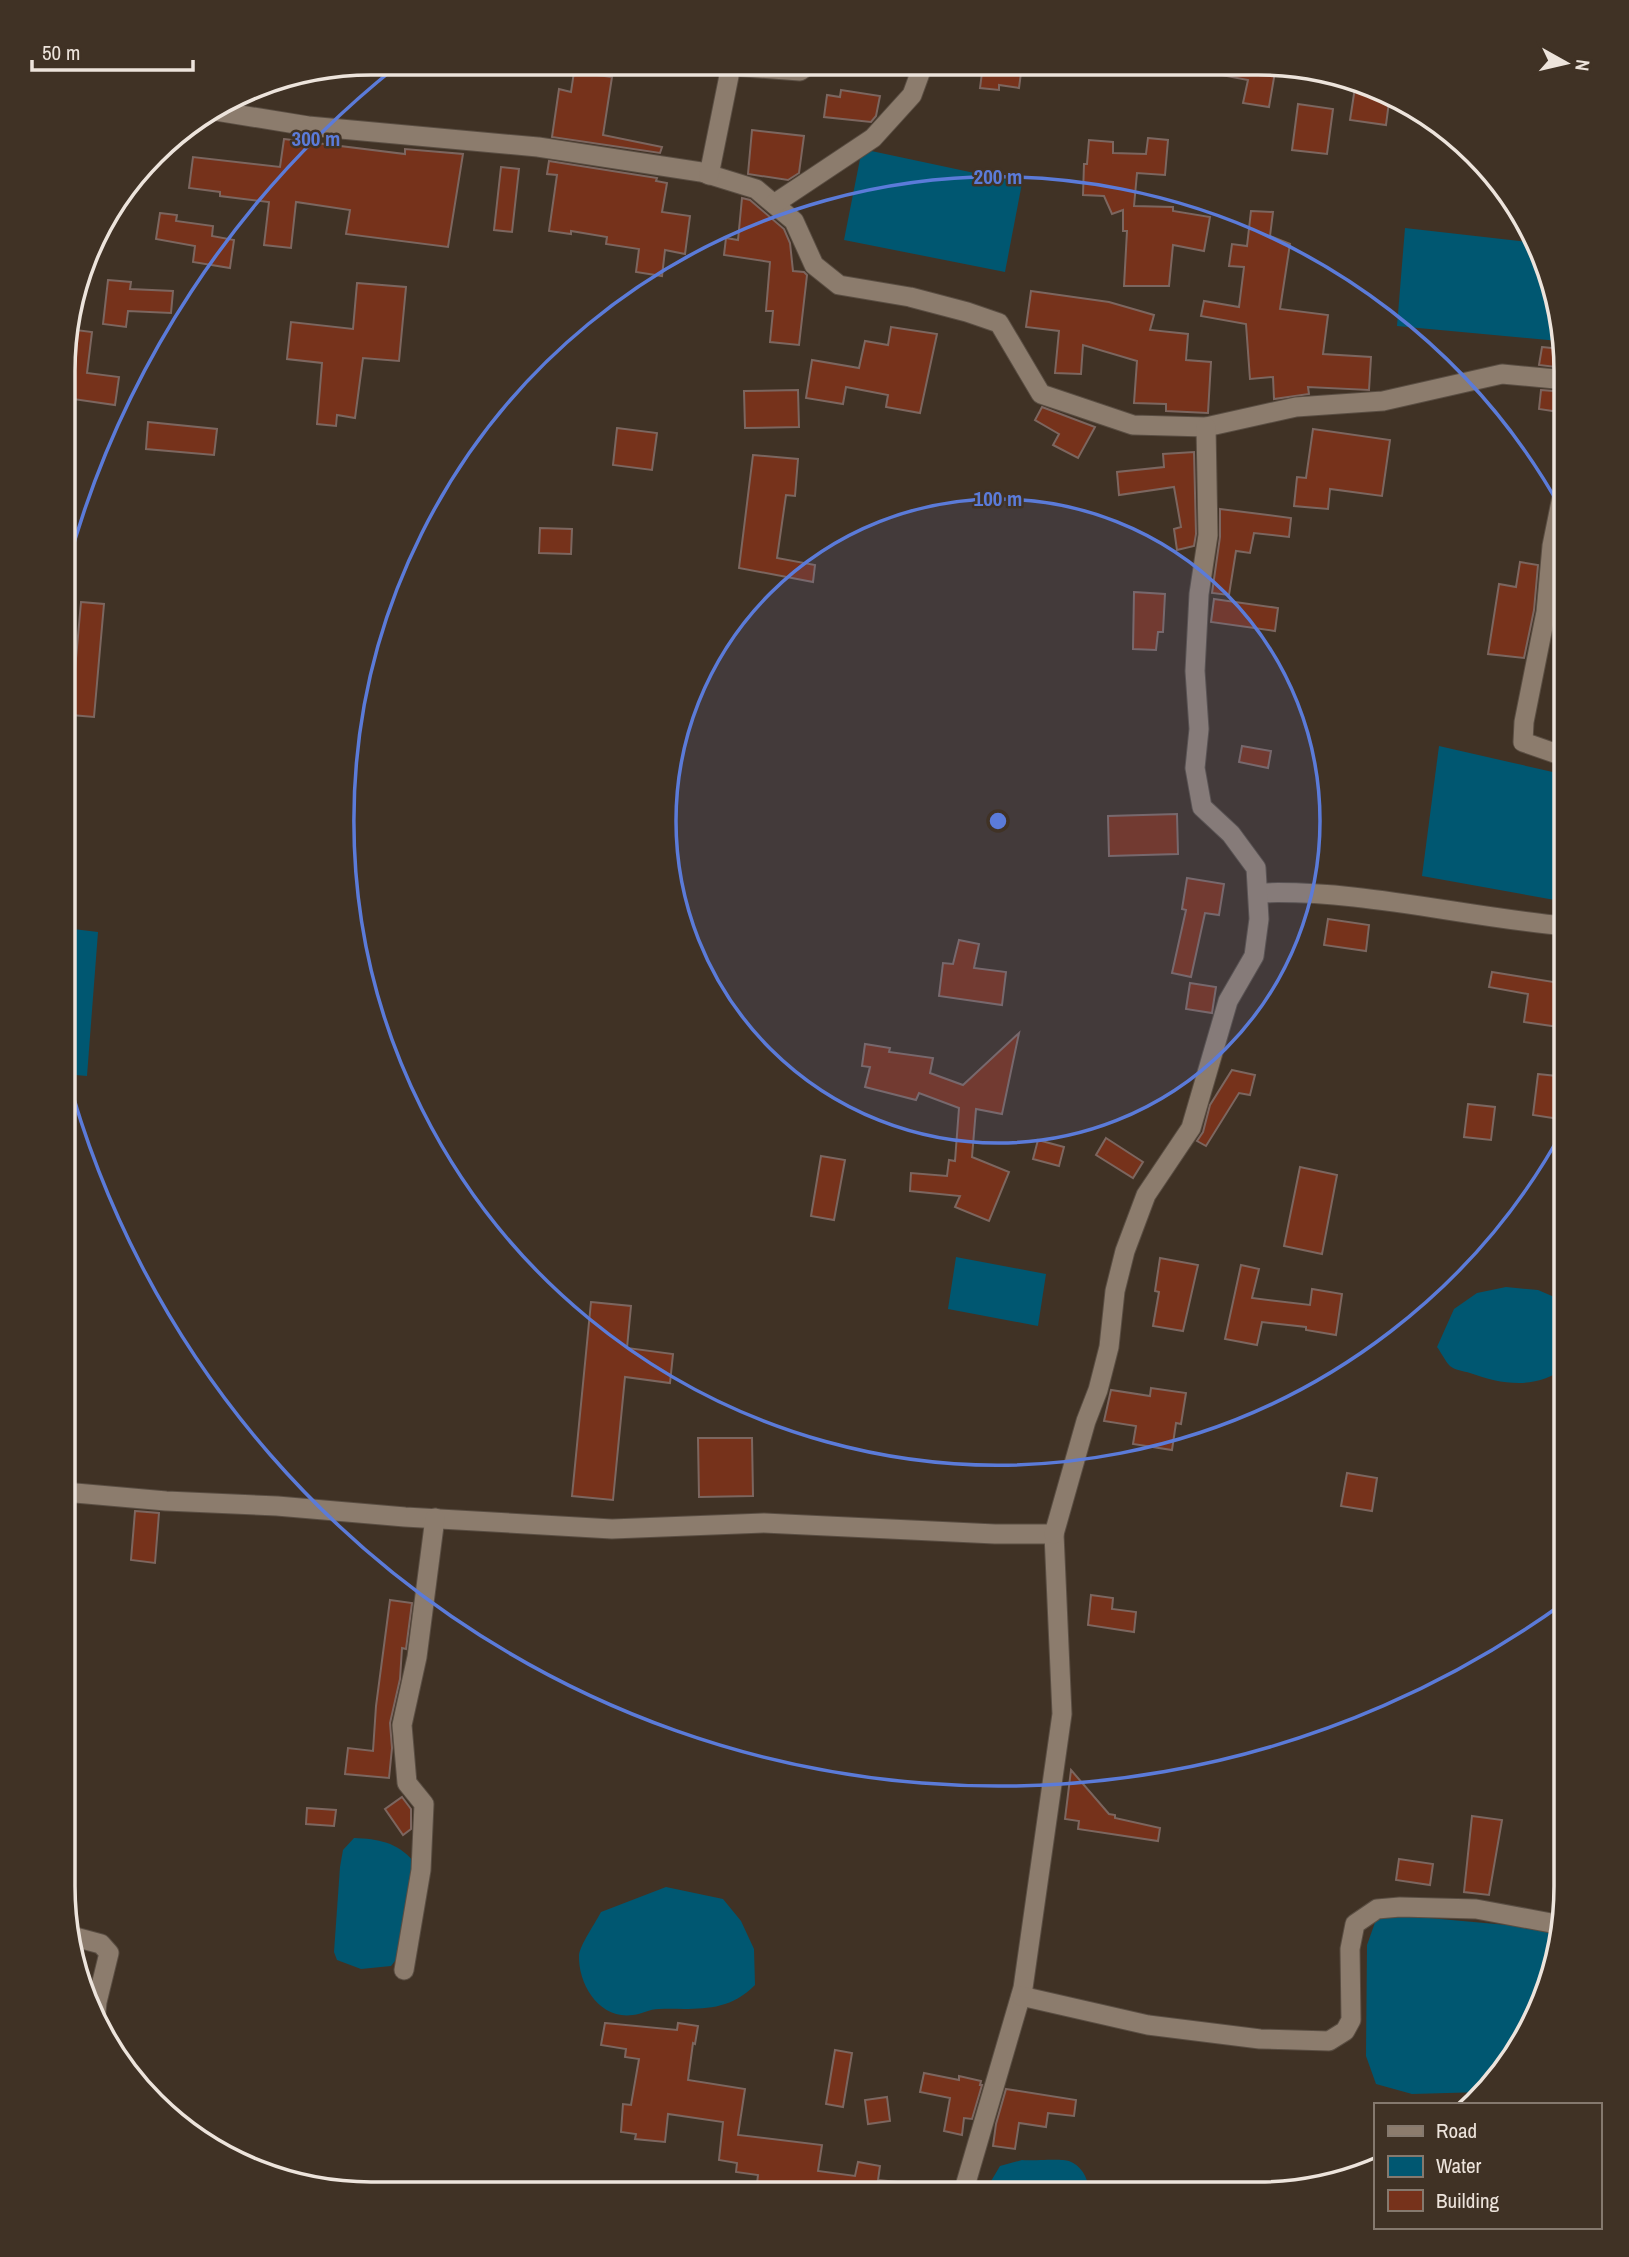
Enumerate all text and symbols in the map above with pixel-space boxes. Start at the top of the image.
scale bar [32,28,192,72]
north arrow [1531,28,1601,98]
text: 50 m [42,38,80,67]
text: N [1569,58,1596,73]
text: 300 m [292,124,340,153]
text: 200 m [974,162,1022,191]
text: 100 m [974,484,1022,513]
centre of rings [986,809,1010,833]
legend [1374,2103,1601,2229]
text: Road [1436,2116,1477,2145]
text: Water [1436,2151,1482,2180]
text: Building [1436,2186,1500,2215]

